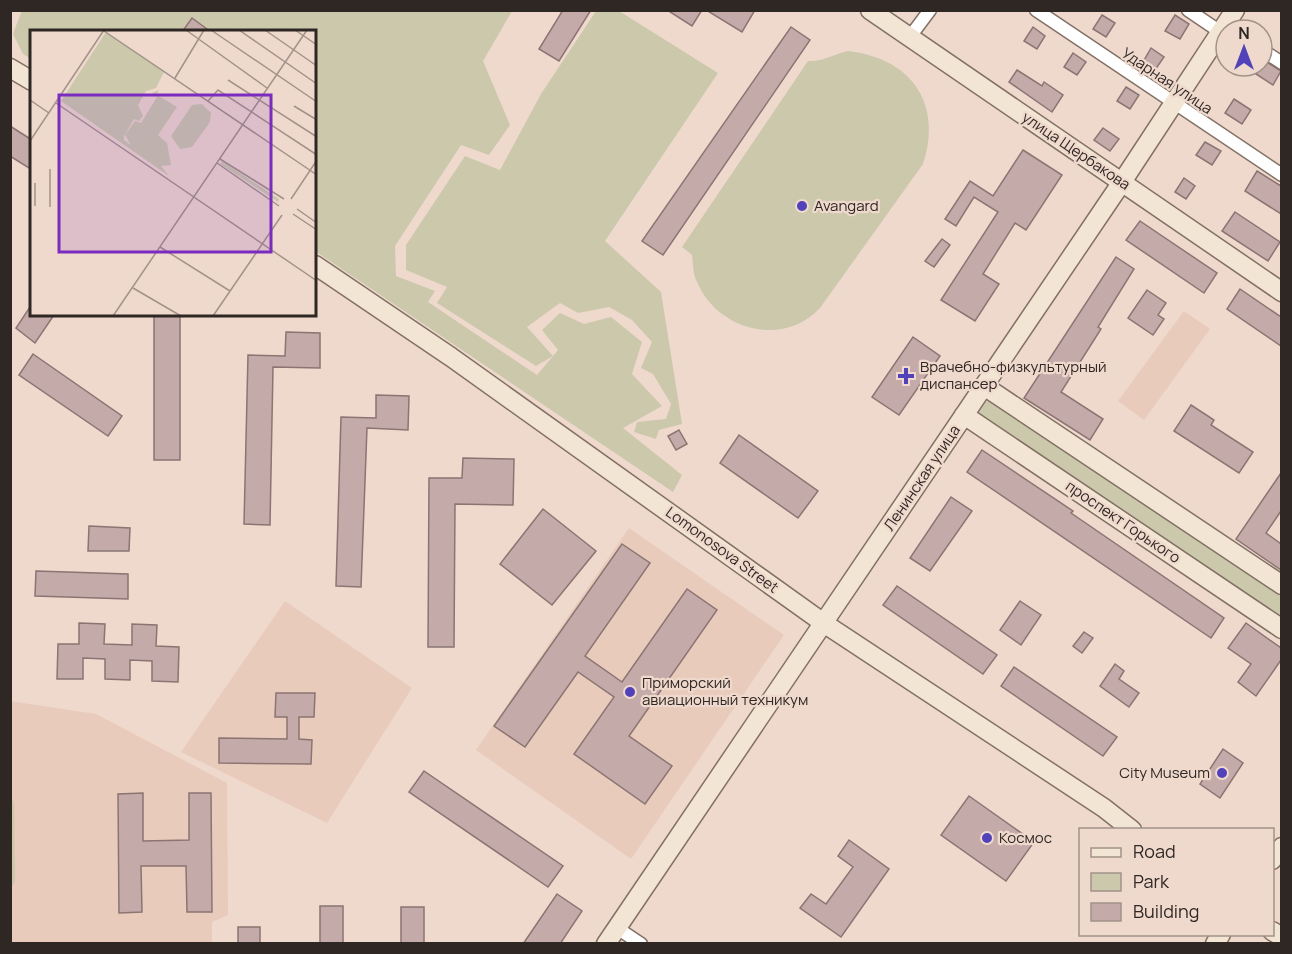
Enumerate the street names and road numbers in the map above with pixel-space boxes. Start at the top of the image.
street label: Ударная улица [1118,42,1217,119]
street label: улица Щербакова [1018,107,1135,195]
street label: Ленинская улица [878,421,965,535]
street label: проспект Горького [1062,475,1185,568]
street label: Lomonosova Street [662,502,783,598]

